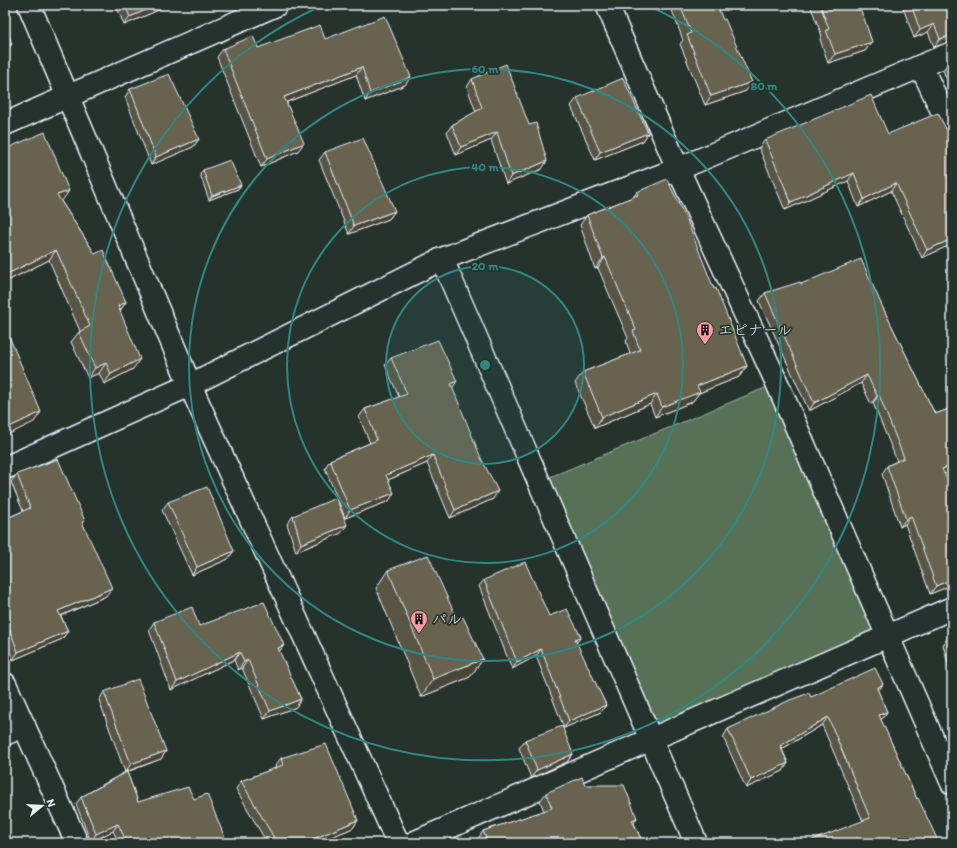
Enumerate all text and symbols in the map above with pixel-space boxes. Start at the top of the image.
text: 60 m [472,62,499,76]
text: 80 m [751,79,778,93]
text: 40 m [471,160,500,174]
text: 20 m [472,259,499,273]
building icon: エピナール [695,320,715,345]
place label: エピナール [718,321,792,339]
centre of rings [478,358,492,372]
building icon: パル [409,609,429,634]
place label: パル [432,610,462,628]
north arrow [22,786,62,826]
text: N [44,798,58,809]

